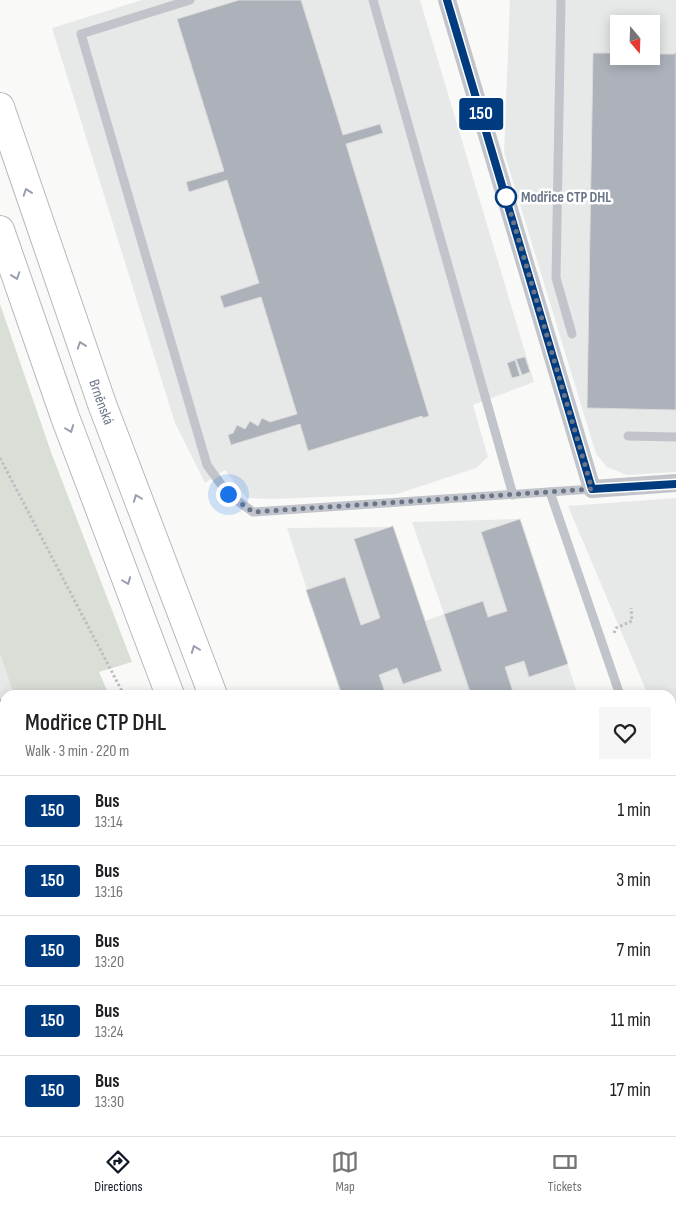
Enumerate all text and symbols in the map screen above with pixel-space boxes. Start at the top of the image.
north arrow [610,15,660,65]
map controls [610,15,660,65]
line badge: 150 [452,98,510,130]
text: 150 [469,103,493,124]
marker: Modřice CTP DHL [495,186,517,208]
one-way arrow [23,188,33,196]
place label: Modřice CTP DHL [521,188,611,207]
one-way arrow [10,271,20,280]
one-way arrow [77,341,87,350]
street label: Brněnská [84,377,118,428]
one-way arrow [64,425,74,433]
your location [216,482,241,507]
one-way arrow [133,494,143,502]
one-way arrow [121,577,131,585]
one-way arrow [191,646,201,654]
button: heart [599,707,651,759]
text: Modřice CTP DHL [25,708,166,737]
text: Walk · 3 min · 220 m [25,742,129,761]
text: Bus [95,790,120,813]
text: 1 min [617,799,651,822]
text: 150 [41,800,64,821]
text: 13:14 [95,813,123,832]
text: Bus [95,860,120,883]
text: 3 min [616,869,651,892]
text: 150 [41,870,64,891]
text: 13:16 [95,883,123,902]
text: Bus [95,930,120,953]
text: 7 min [617,939,651,962]
text: 150 [41,940,64,961]
text: 13:20 [95,953,124,972]
text: Bus [95,1000,120,1023]
text: 11 min [611,1009,651,1032]
text: 150 [41,1010,64,1031]
text: 13:24 [95,1023,124,1042]
text: Bus [95,1070,120,1093]
text: 17 min [610,1079,651,1102]
text: 150 [41,1080,64,1101]
text: 13:30 [95,1093,124,1112]
tab: Directions [94,1148,142,1195]
tab: Map [331,1148,359,1195]
tab: Tickets [548,1148,582,1195]

